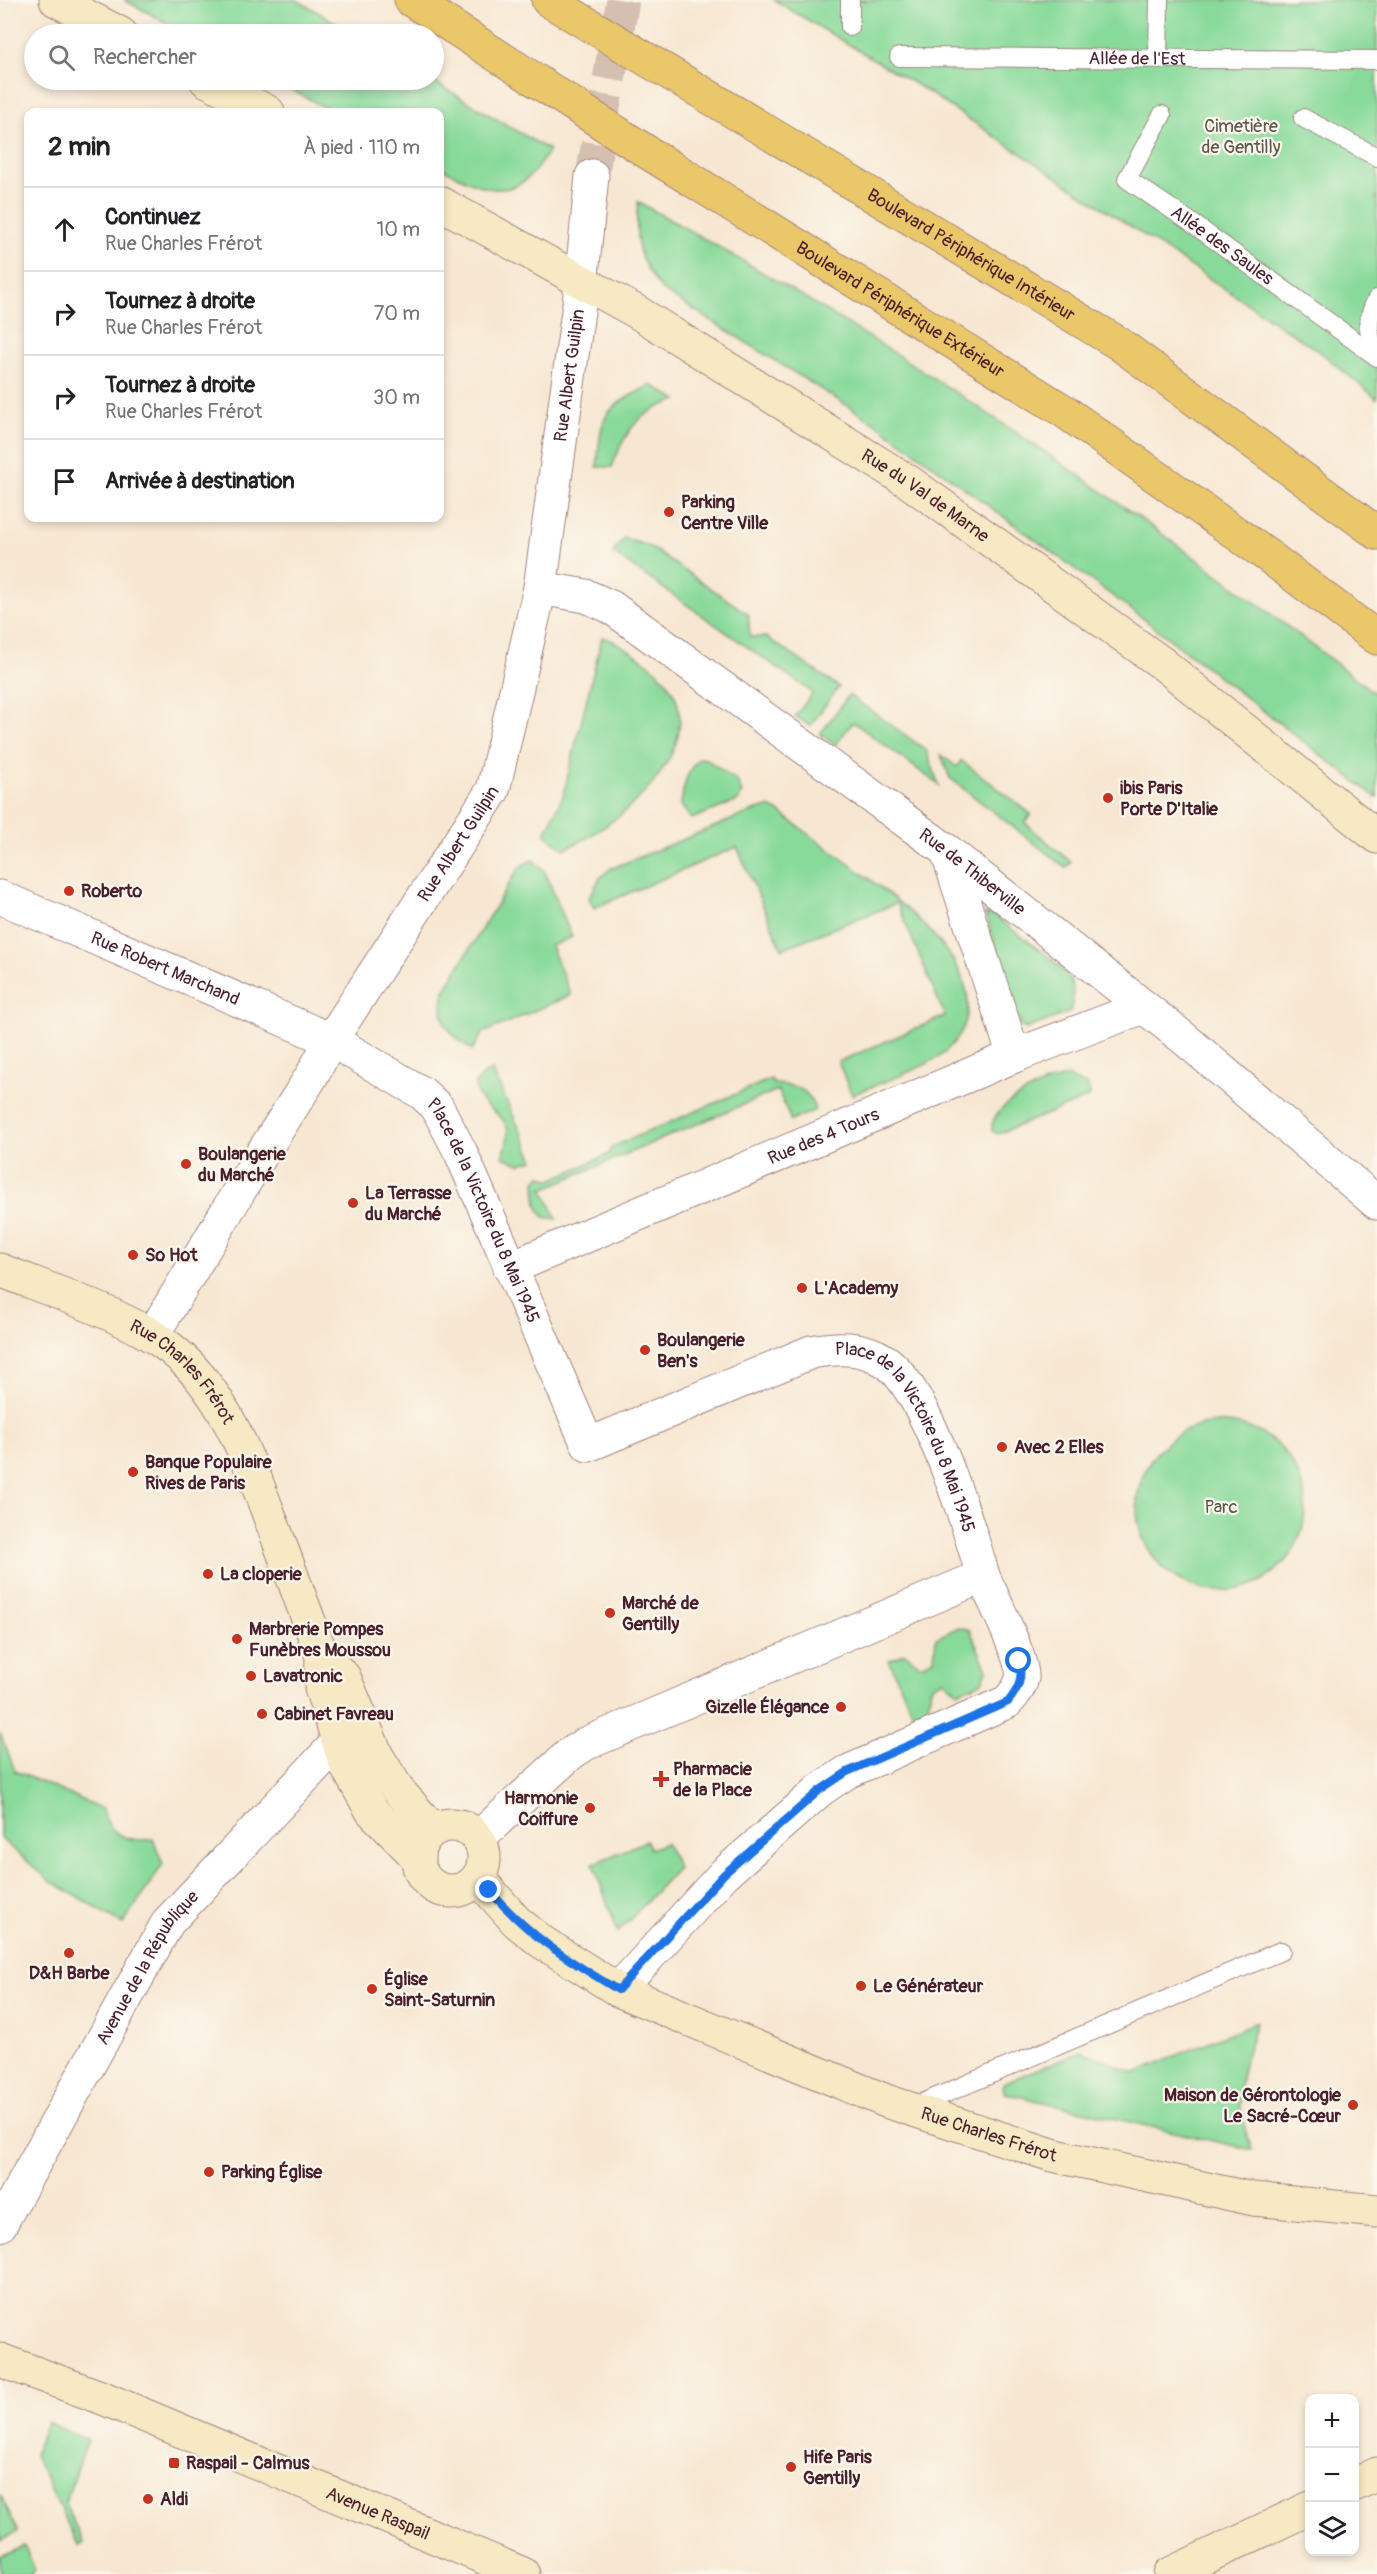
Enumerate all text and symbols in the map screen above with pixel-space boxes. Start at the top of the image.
search box [24,24,444,90]
icon: search [45,41,78,74]
text: Rechercher [93,43,197,71]
street label: Allée de l'Est [1088,47,1186,71]
park label: Cimetière de Gentilly [1202,115,1281,159]
text: 2 min [48,131,110,163]
text: À pied · 110 m [303,135,420,160]
street label: Boulevard Périphérique Intérieur [863,184,1080,327]
street label: Allée des Saules [1166,201,1278,290]
text: Continuez [105,203,201,231]
icon: ahead [48,213,81,246]
text: 10 m [376,217,420,242]
text: Rue Charles Frérot [105,231,262,256]
street label: Boulevard Périphérique Extérieur [792,236,1009,384]
text: Tournez à droite [105,287,255,315]
icon: right [48,297,81,330]
text: 70 m [374,301,420,326]
street label: Rue Albert Guilpin [549,307,590,443]
text: Rue Charles Frérot [105,315,262,340]
text: Tournez à droite [105,371,255,399]
icon: right [48,381,81,414]
text: 30 m [373,385,420,410]
text: Rue Charles Frérot [105,399,262,424]
street label: Rue du Val de Marne [857,444,994,548]
icon: arrive [48,465,81,498]
text: Arrivée à destination [105,467,295,495]
place label: Parking Centre Ville [681,491,769,535]
marker: Parking Centre Ville [662,505,676,519]
place label: ibis Paris Porte D'Italie [1120,777,1219,821]
street label: Rue Albert Guilpin [413,781,505,906]
marker: ibis Paris Porte D'Italie [1101,791,1115,805]
street label: Rue de Thiberville [914,823,1030,921]
place label: Roberto [81,880,142,903]
marker: Roberto [62,884,76,898]
street label: Rue Robert Marchand [87,927,243,1011]
street label: Place de la Victoire du 8 Mai 1945 [422,1093,545,1327]
street label: Rue des 4 Tours [764,1103,883,1170]
place label: Boulangerie du Marché [198,1143,287,1187]
marker: Boulangerie du Marché [179,1157,193,1171]
place label: La Terrasse du Marché [365,1182,453,1226]
marker: La Terrasse du Marché [346,1196,360,1210]
place label: So Hot [145,1244,198,1267]
marker: So Hot [126,1248,140,1262]
place label: L'Academy [814,1277,899,1300]
marker: L'Academy [795,1281,809,1295]
street label: Rue Charles Frérot [126,1315,240,1429]
place label: Boulangerie Ben's [657,1329,746,1373]
street label: Place de la Victoire du 8 Mai 1945 [835,1338,980,1535]
marker: Boulangerie Ben's [638,1343,652,1357]
place label: Avec 2 Elles [1014,1436,1104,1459]
marker: Avec 2 Elles [995,1440,1009,1454]
place label: Banque Populaire Rives de Paris [145,1451,273,1495]
marker: Banque Populaire Rives de Paris [126,1465,140,1479]
park label: Parc [1204,1496,1238,1519]
place label: La cloperie [220,1563,303,1586]
marker: La cloperie [201,1567,215,1581]
place label: Marché de Gentilly [622,1592,700,1636]
marker: Marché de Gentilly [603,1606,617,1620]
place label: Marbrerie Pompes Funèbres Moussou [249,1618,391,1662]
marker: Marbrerie Pompes Funèbres Moussou [230,1632,244,1646]
route start [1005,1647,1031,1673]
place label: Lavatronic [263,1665,343,1688]
marker: Lavatronic [244,1669,258,1683]
place label: Gizelle Élégance [705,1696,830,1719]
marker: Gizelle Élégance [834,1700,848,1714]
place label: Cabinet Favreau [274,1703,394,1726]
marker: Cabinet Favreau [255,1707,269,1721]
place label: Pharmacie de la Place [673,1758,753,1802]
marker: Pharmacie de la Place [654,1772,668,1786]
place label: Harmonie Coiffure [504,1787,579,1831]
marker: Harmonie Coiffure [583,1801,597,1815]
route end [475,1876,501,1902]
street label: Avenue de la République [91,1886,204,2049]
marker: D&H Barbe [62,1946,76,1960]
place label: D&H Barbe [29,1962,110,1985]
place label: Église Saint-Saturnin [384,1968,495,2012]
place label: Le Générateur [873,1975,984,1998]
marker: Le Générateur [854,1979,868,1993]
marker: Église Saint-Saturnin [365,1982,379,1996]
place label: Maison de Gérontologie Le Sacré-Cœur [1164,2084,1342,2128]
marker: Maison de Gérontologie Le Sacré-Cœur [1346,2098,1360,2112]
street label: Rue Charles Frérot [918,2102,1059,2168]
place label: Parking Église [221,2161,323,2184]
marker: Parking Église [202,2165,216,2179]
map controls [1305,2394,1359,2556]
button: + [1305,2394,1359,2448]
place label: Hife Paris Gentilly [803,2446,873,2490]
button: − [1305,2448,1359,2502]
place label: Raspail - Calmus [186,2452,310,2475]
marker: Raspail - Calmus [167,2456,181,2470]
marker: Hife Paris Gentilly [784,2460,798,2474]
street label: Avenue Raspail [322,2482,433,2546]
place label: Aldi [160,2488,188,2511]
marker: Aldi [141,2492,155,2506]
button: layers [1305,2502,1359,2556]

